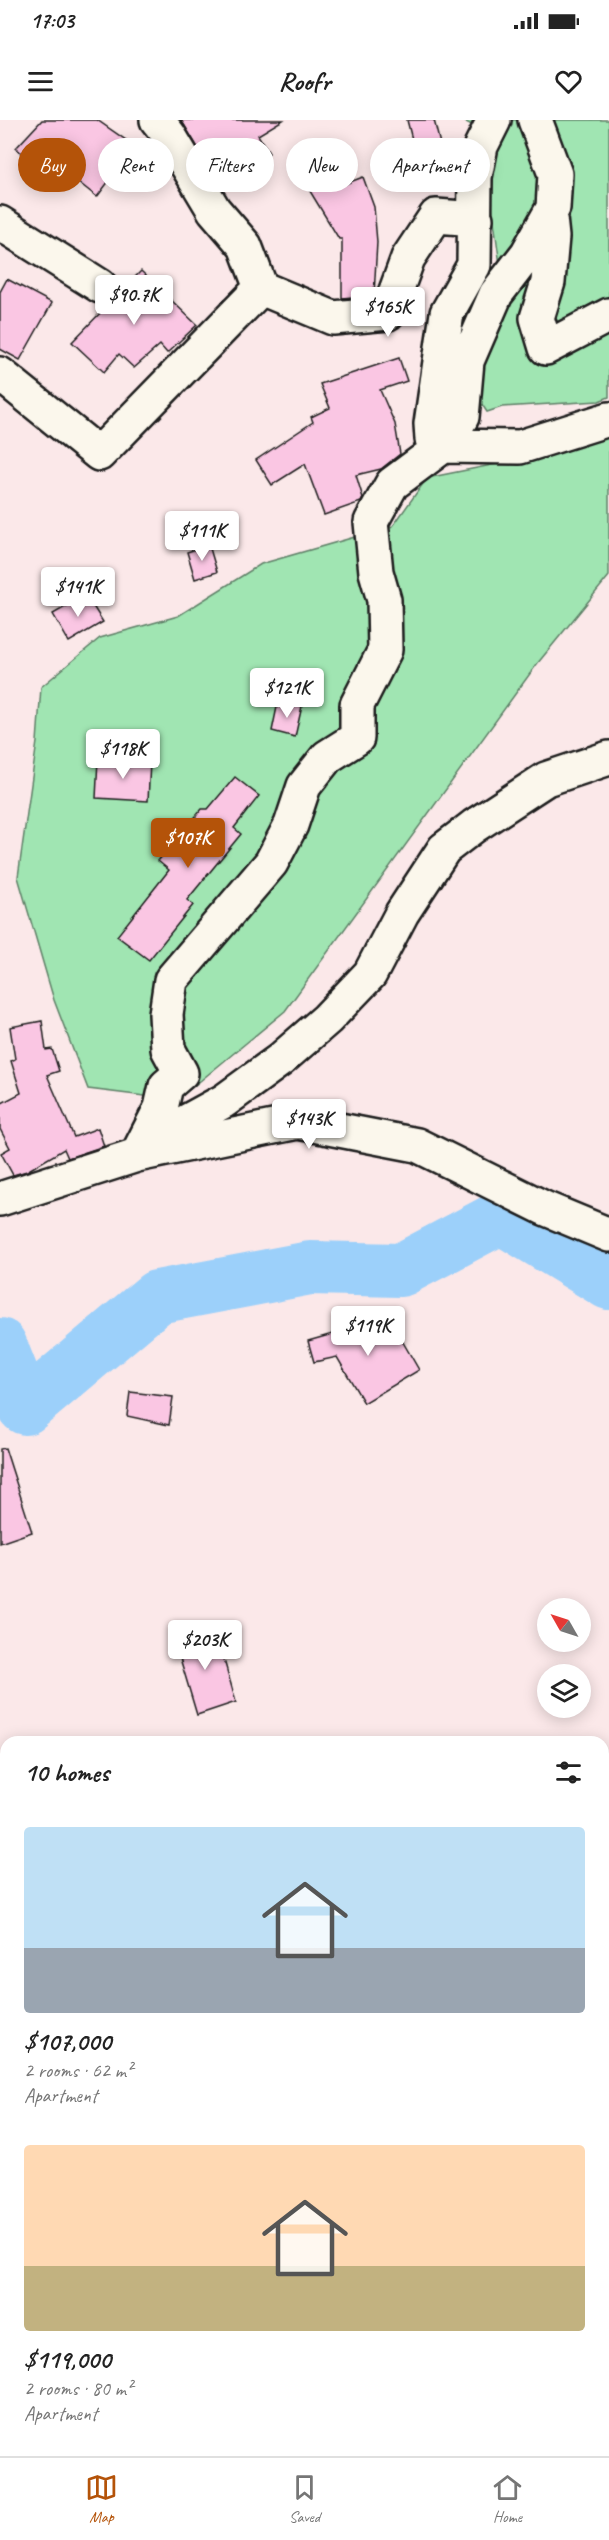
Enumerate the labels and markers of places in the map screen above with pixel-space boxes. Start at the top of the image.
pin: $90.7K [85,275,183,326]
pin: $165K [346,287,430,338]
pin: $111K [160,511,244,562]
pin: $141K [36,567,120,618]
pin: $121K [245,668,329,719]
pin: $118K [81,729,165,780]
pin: $107K [146,818,230,869]
pin: $143K [267,1099,351,1150]
pin: $119K [326,1306,410,1357]
pin: $203K [163,1620,247,1671]

